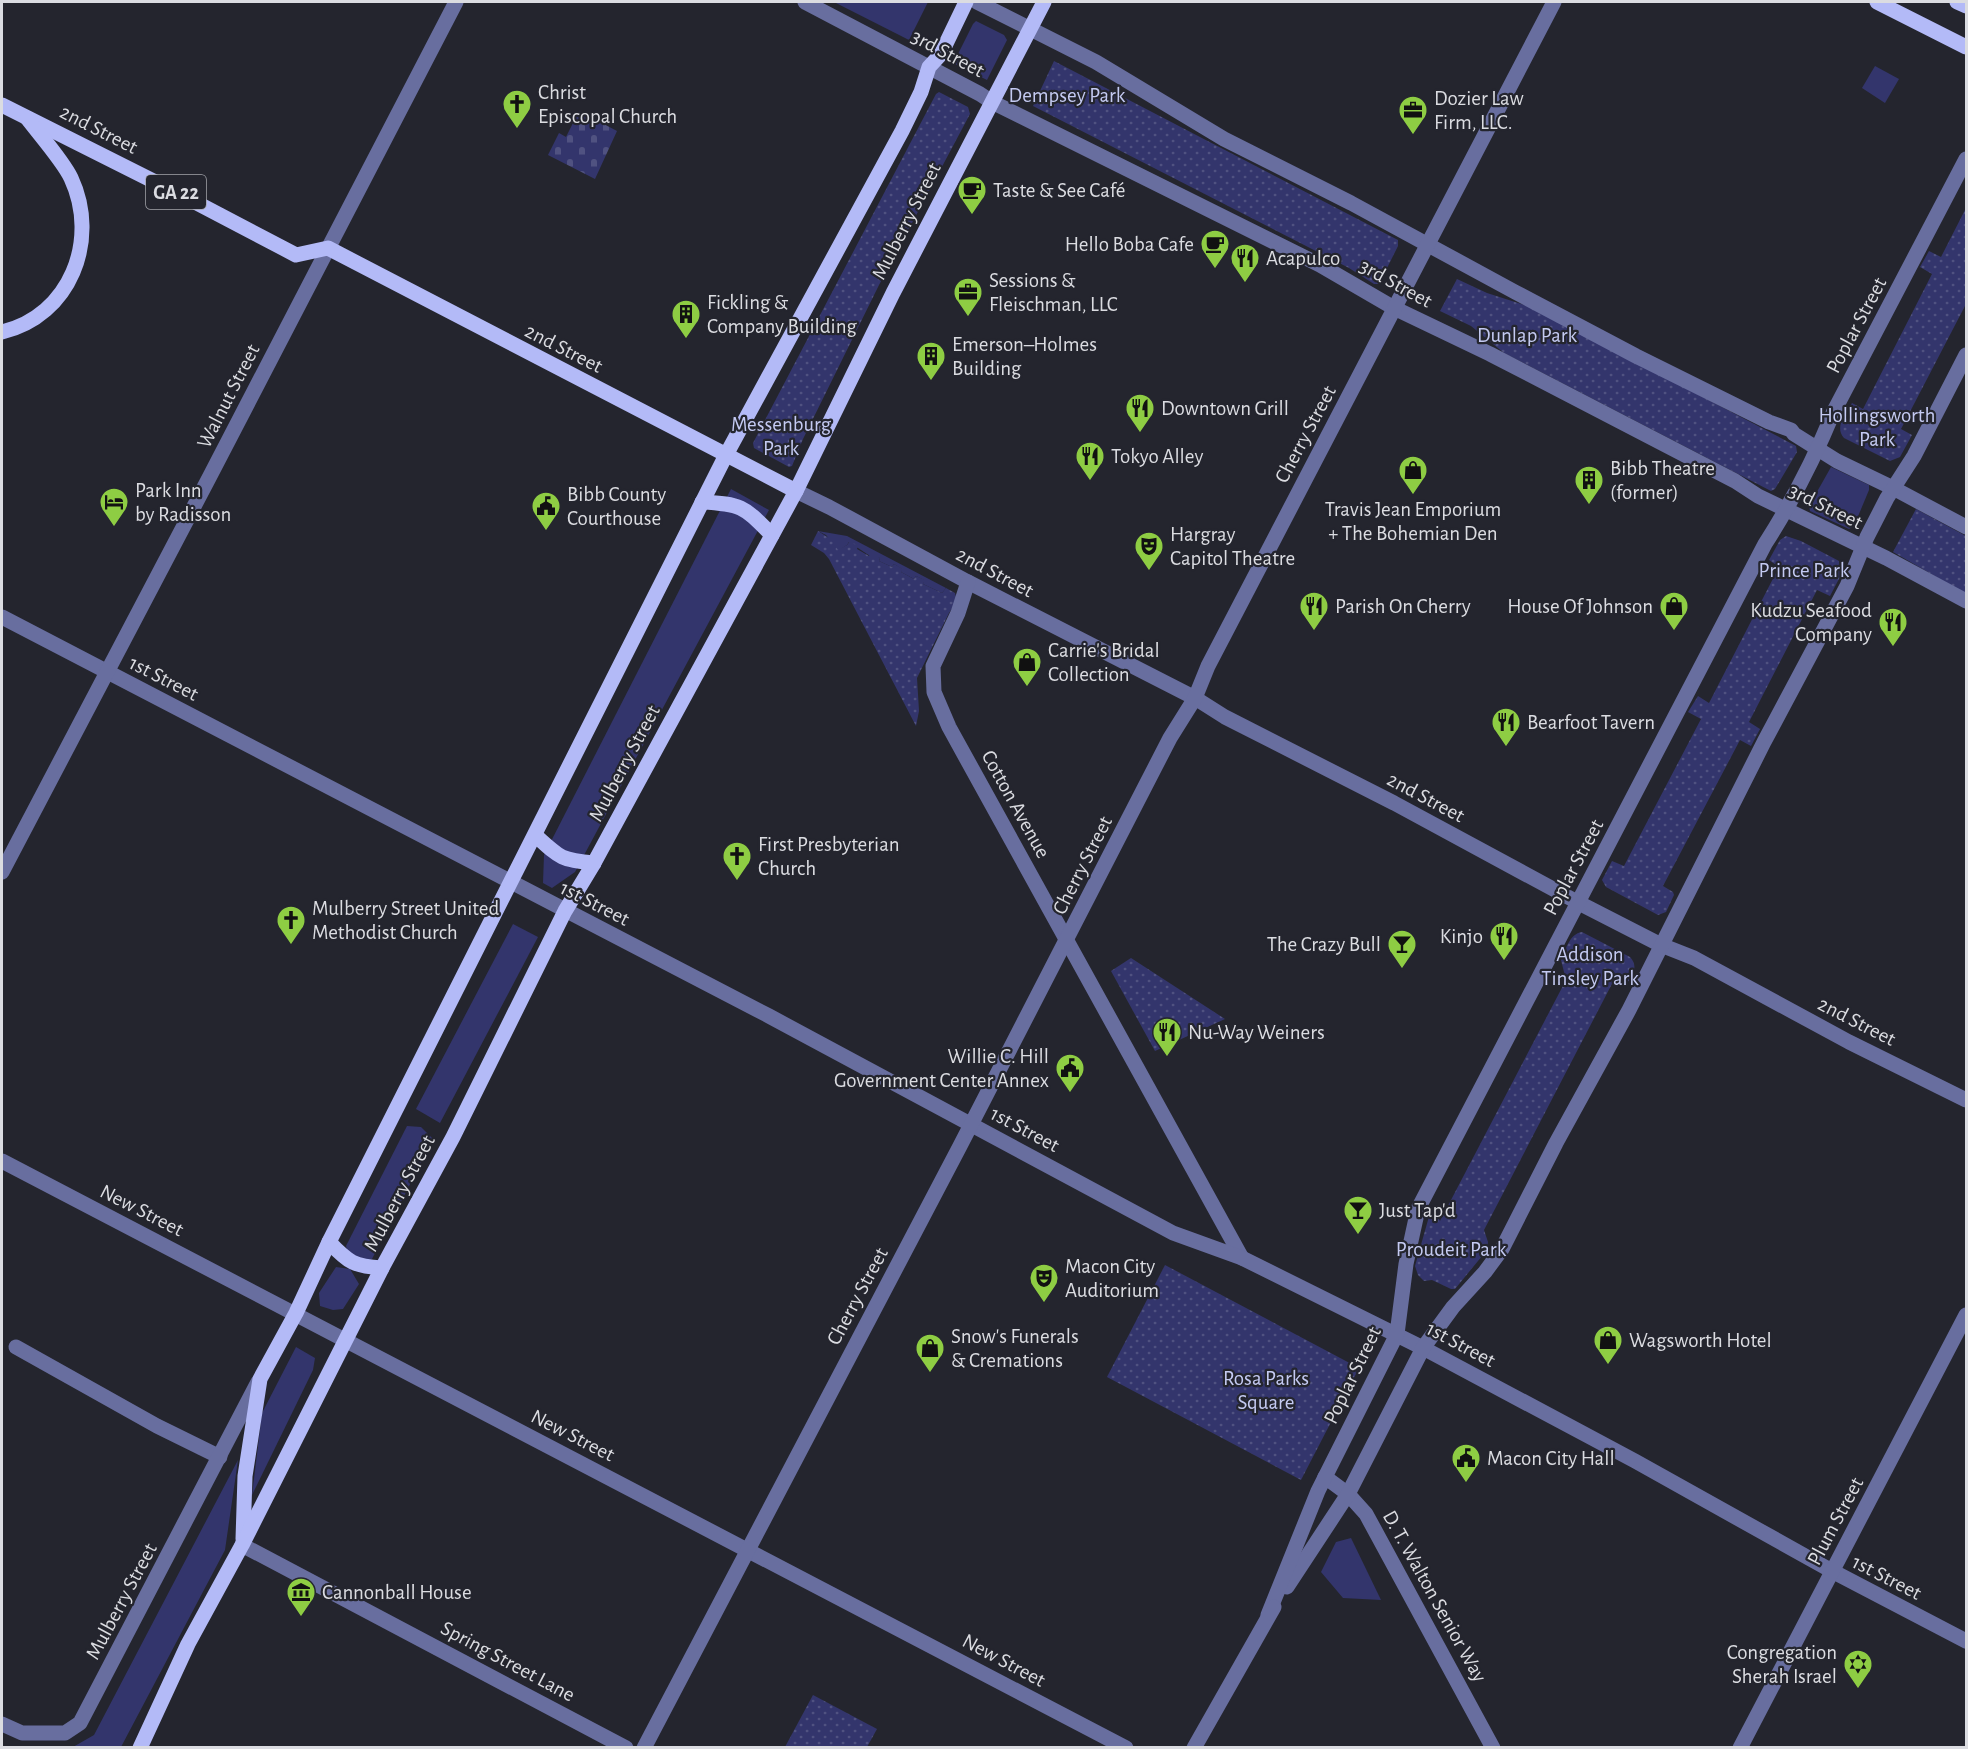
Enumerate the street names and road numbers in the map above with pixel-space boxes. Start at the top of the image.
street label: 3rd Street [908,26,988,81]
street label: 2nd Street [57,101,141,158]
street label: Mulberry Street [868,159,945,283]
road number: GA 22 [146,175,206,209]
street label: 3rd Street [1356,255,1436,312]
street label: Poplar Street [1822,274,1891,377]
street label: 2nd Street [522,320,606,377]
street label: Walnut Street [193,341,264,452]
street label: Cherry Street [1271,382,1340,486]
street label: 3rd Street [1786,480,1866,533]
street label: 2nd Street [953,543,1037,602]
street label: 1st Street [126,652,202,705]
street label: Mulberry Street [585,701,664,825]
street label: Cotton Avenue [977,747,1054,862]
street label: 2nd Street [1384,768,1468,827]
street label: Cherry Street [1049,812,1116,918]
street label: Poplar Street [1539,816,1608,919]
street label: 1st Street [557,877,633,930]
street label: 2nd Street [1815,993,1899,1050]
street label: 1st Street [987,1103,1063,1156]
street label: Mulberry Street [360,1131,439,1255]
street label: New Street [97,1181,187,1241]
street label: Cherry Street [823,1244,892,1348]
street label: 1st Street [1423,1318,1499,1371]
street label: Poplar Street [1320,1323,1385,1427]
street label: New Street [528,1406,618,1466]
street label: Plum Street [1804,1474,1867,1569]
street label: D. T. Walton Senior Way [1379,1507,1490,1686]
street label: Mulberry Street [82,1539,161,1663]
street label: 1st Street [1849,1551,1925,1604]
street label: Spring Street Lane [437,1617,578,1706]
street label: New Street [959,1630,1049,1691]

